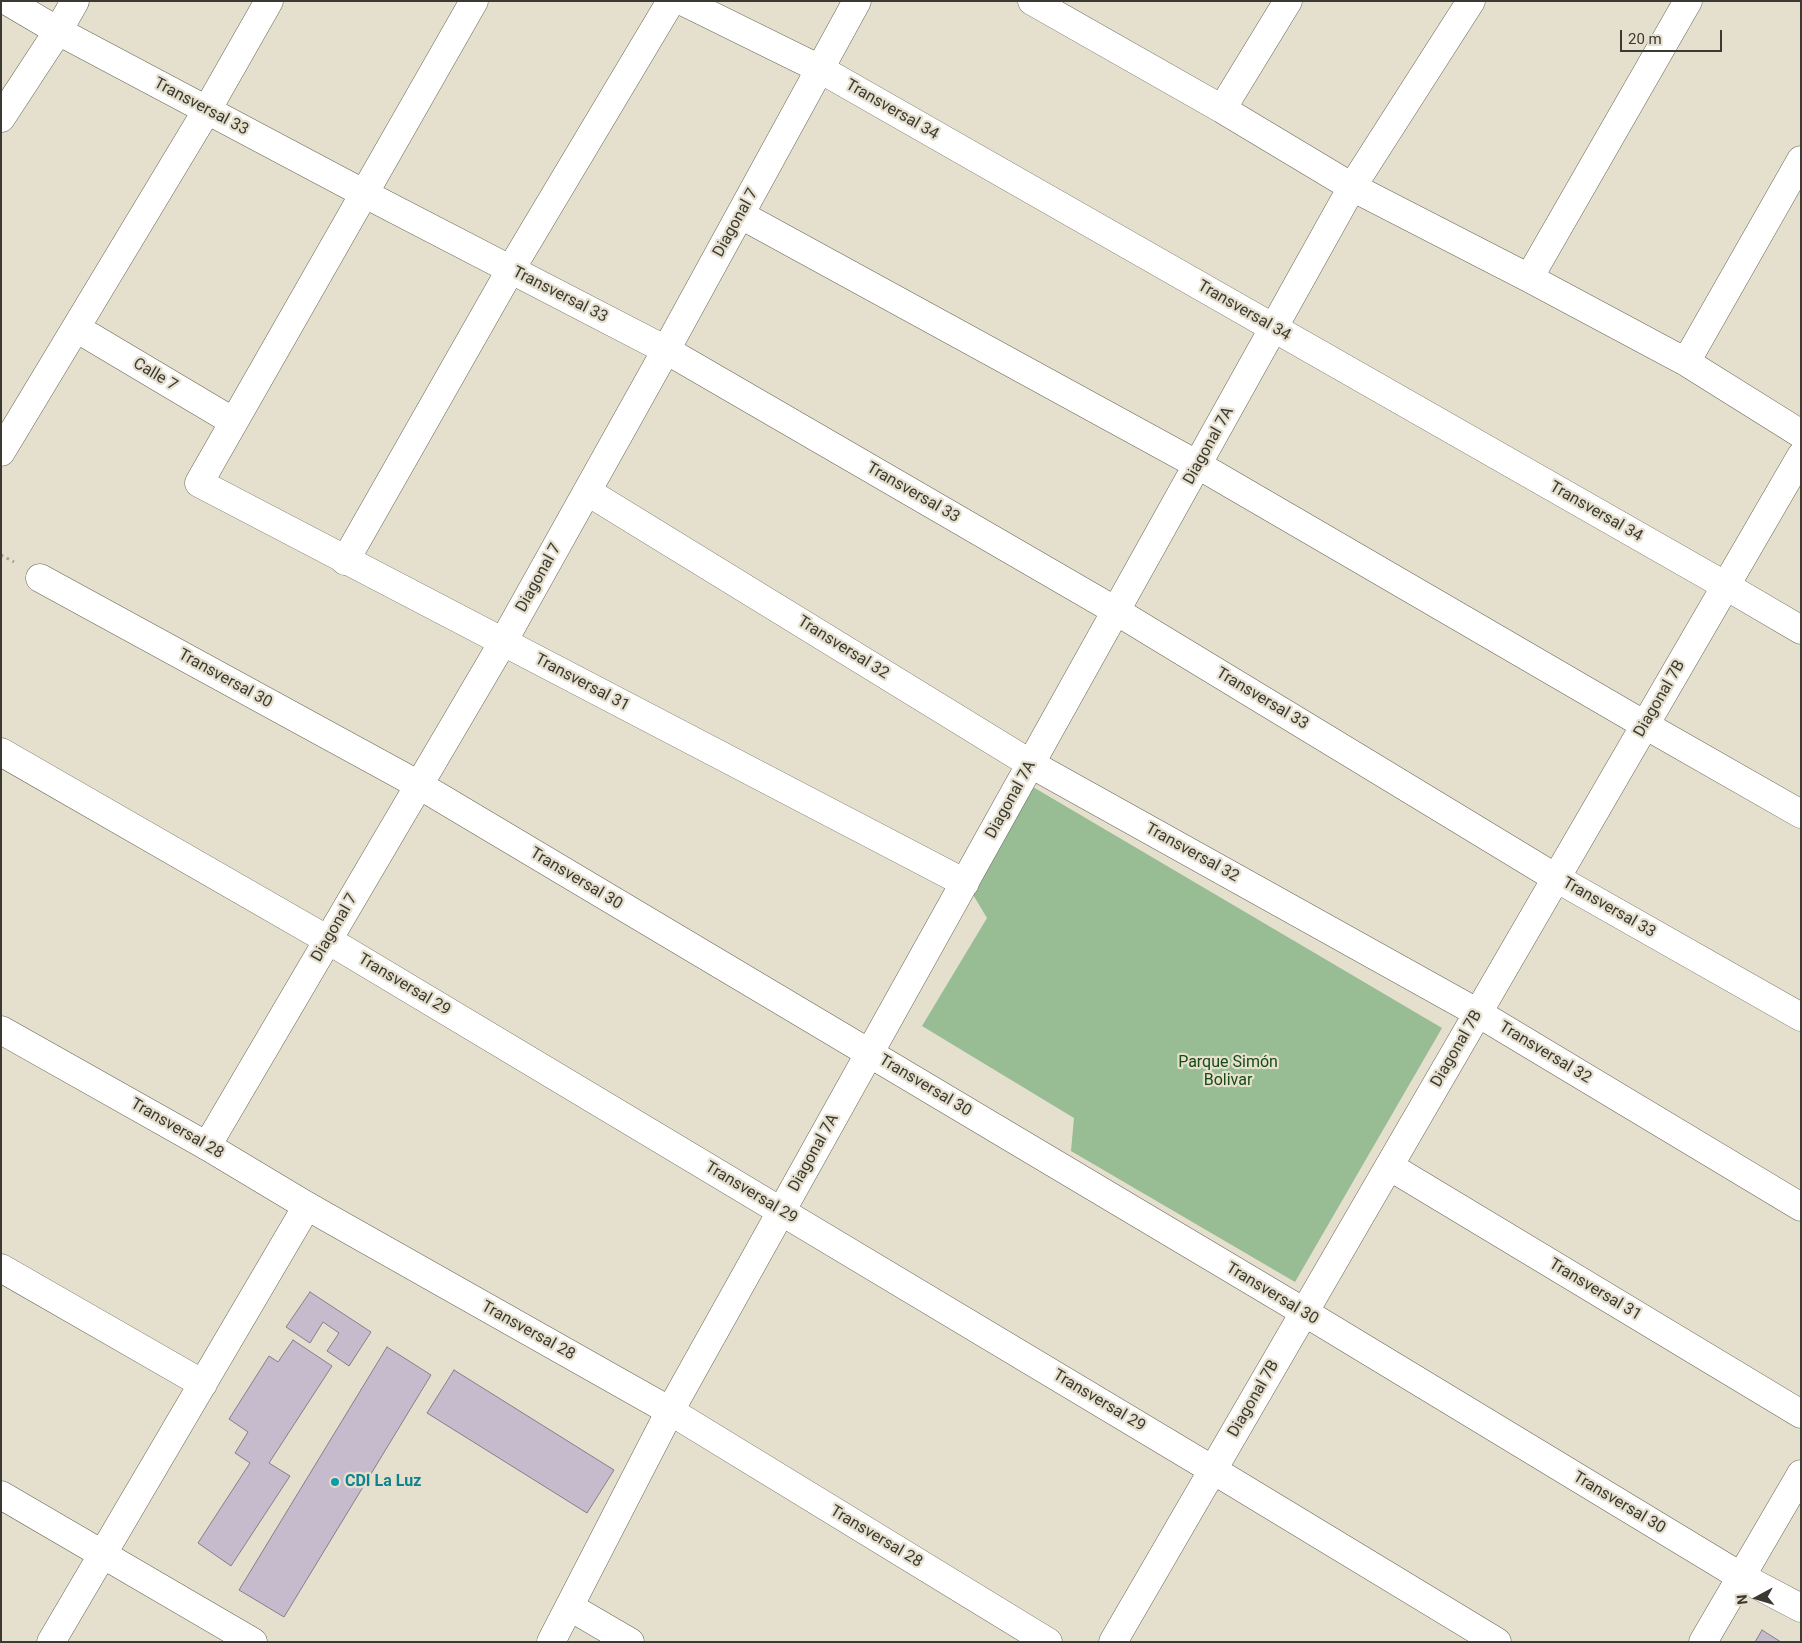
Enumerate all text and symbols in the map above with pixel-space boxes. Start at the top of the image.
scale bar [1622,20,1724,52]
text: 20 m [1628,30,1662,48]
street label: Transversal 33 [150,74,252,140]
street label: Transversal 34 [842,76,942,144]
street label: Diagonal 7 [709,185,763,261]
street label: Transversal 33 [509,263,611,327]
street label: Transversal 34 [1194,277,1294,345]
street label: Calle 7 [129,354,181,396]
street label: Diagonal 7A [1180,404,1238,488]
street label: Transversal 33 [863,459,963,527]
street label: Transversal 34 [1546,478,1646,546]
street label: Diagonal 7 [512,540,566,616]
street label: Transversal 32 [794,612,892,684]
street label: Transversal 30 [175,645,275,713]
street label: Transversal 31 [531,650,633,716]
street label: Diagonal 7B [1630,657,1690,741]
street label: Transversal 33 [1212,664,1312,734]
street label: Diagonal 7A [982,758,1040,842]
street label: Transversal 32 [1142,819,1242,887]
street label: Transversal 30 [526,844,626,914]
street label: Transversal 33 [1559,874,1659,942]
street label: Diagonal 7 [308,890,362,966]
street label: Transversal 29 [354,950,454,1020]
street label: Diagonal 7B [1427,1007,1487,1091]
street label: Transversal 32 [1495,1018,1595,1088]
street label: Transversal 30 [875,1051,975,1121]
park label: Parque Simón Bolivar [1178,1053,1278,1091]
street label: Transversal 28 [127,1095,227,1163]
street label: Diagonal 7A [785,1111,843,1195]
street label: Transversal 29 [701,1158,801,1228]
street label: Transversal 31 [1545,1255,1645,1325]
street label: Transversal 30 [1222,1259,1322,1329]
street label: Transversal 28 [478,1297,578,1365]
street label: Diagonal 7B [1224,1357,1284,1441]
street label: Transversal 29 [1049,1366,1149,1436]
street label: Transversal 30 [1569,1468,1669,1538]
place label: CDI La Luz [345,1472,421,1492]
marker: CDI La Luz [329,1476,341,1488]
street label: Transversal 28 [826,1502,926,1572]
north arrow [1732,1573,1782,1623]
text: N [1734,1594,1751,1605]

